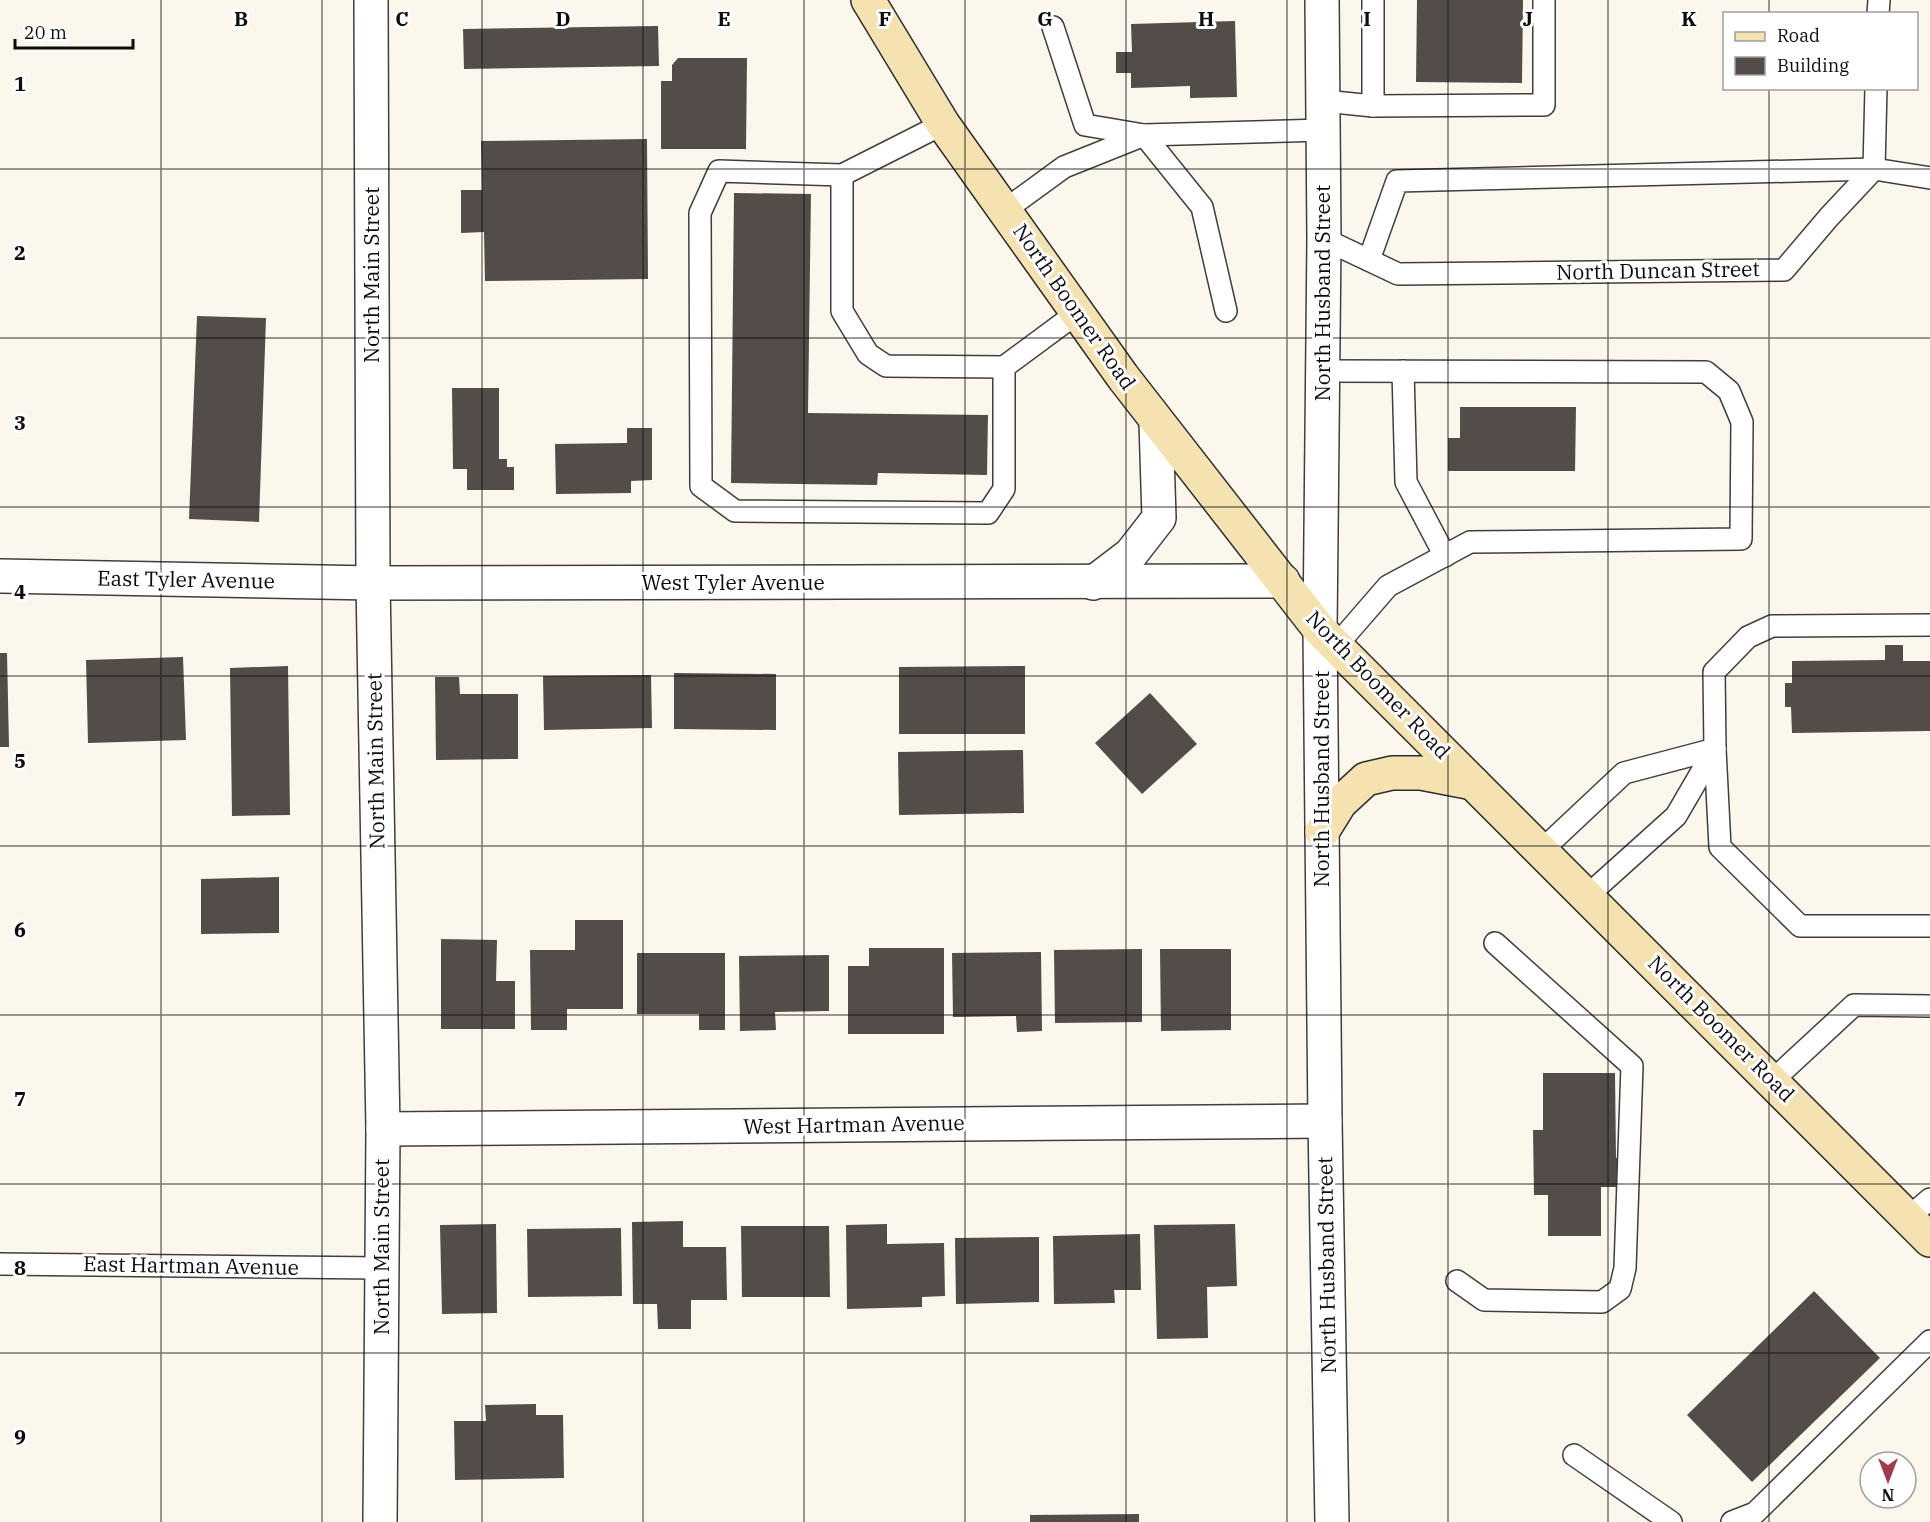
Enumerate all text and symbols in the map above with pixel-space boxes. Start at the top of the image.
text: B [234,5,248,32]
text: C [395,5,409,32]
text: D [555,5,571,32]
text: E [717,5,731,32]
text: F [879,5,891,32]
text: G [1037,5,1053,32]
text: H [1198,5,1214,32]
text: I [1363,5,1371,32]
text: J [1523,5,1533,32]
text: K [1681,5,1697,32]
scale bar [15,12,134,50]
legend [1723,12,1918,90]
text: 20 m [24,21,67,44]
text: Road [1777,24,1820,47]
text: Building [1777,54,1849,77]
text: 1 [14,70,26,97]
street label: North Husband Street [1308,184,1336,402]
street label: North Main Street [357,187,385,363]
street label: North Boomer Road [1007,218,1143,395]
text: 2 [14,239,26,266]
street label: North Duncan Street [1556,254,1760,286]
text: 3 [14,409,26,436]
street label: East Tyler Avenue [97,563,275,595]
street label: West Tyler Avenue [641,568,825,596]
text: 4 [14,578,26,605]
street label: North Boomer Road [1300,604,1457,765]
street label: North Husband Street [1307,670,1335,888]
street label: North Main Street [359,672,391,850]
text: 5 [14,747,26,774]
text: 6 [14,916,26,943]
street label: North Boomer Road [1642,949,1801,1108]
text: 7 [14,1085,26,1112]
street label: West Hartman Avenue [743,1108,965,1140]
street label: North Husband Street [1310,1156,1342,1374]
street label: North Main Street [367,1159,395,1335]
street label: East Hartman Avenue [83,1249,299,1281]
text: 8 [14,1254,26,1281]
text: 9 [14,1423,26,1450]
north arrow [1858,1450,1918,1510]
text: N [1882,1485,1894,1505]

